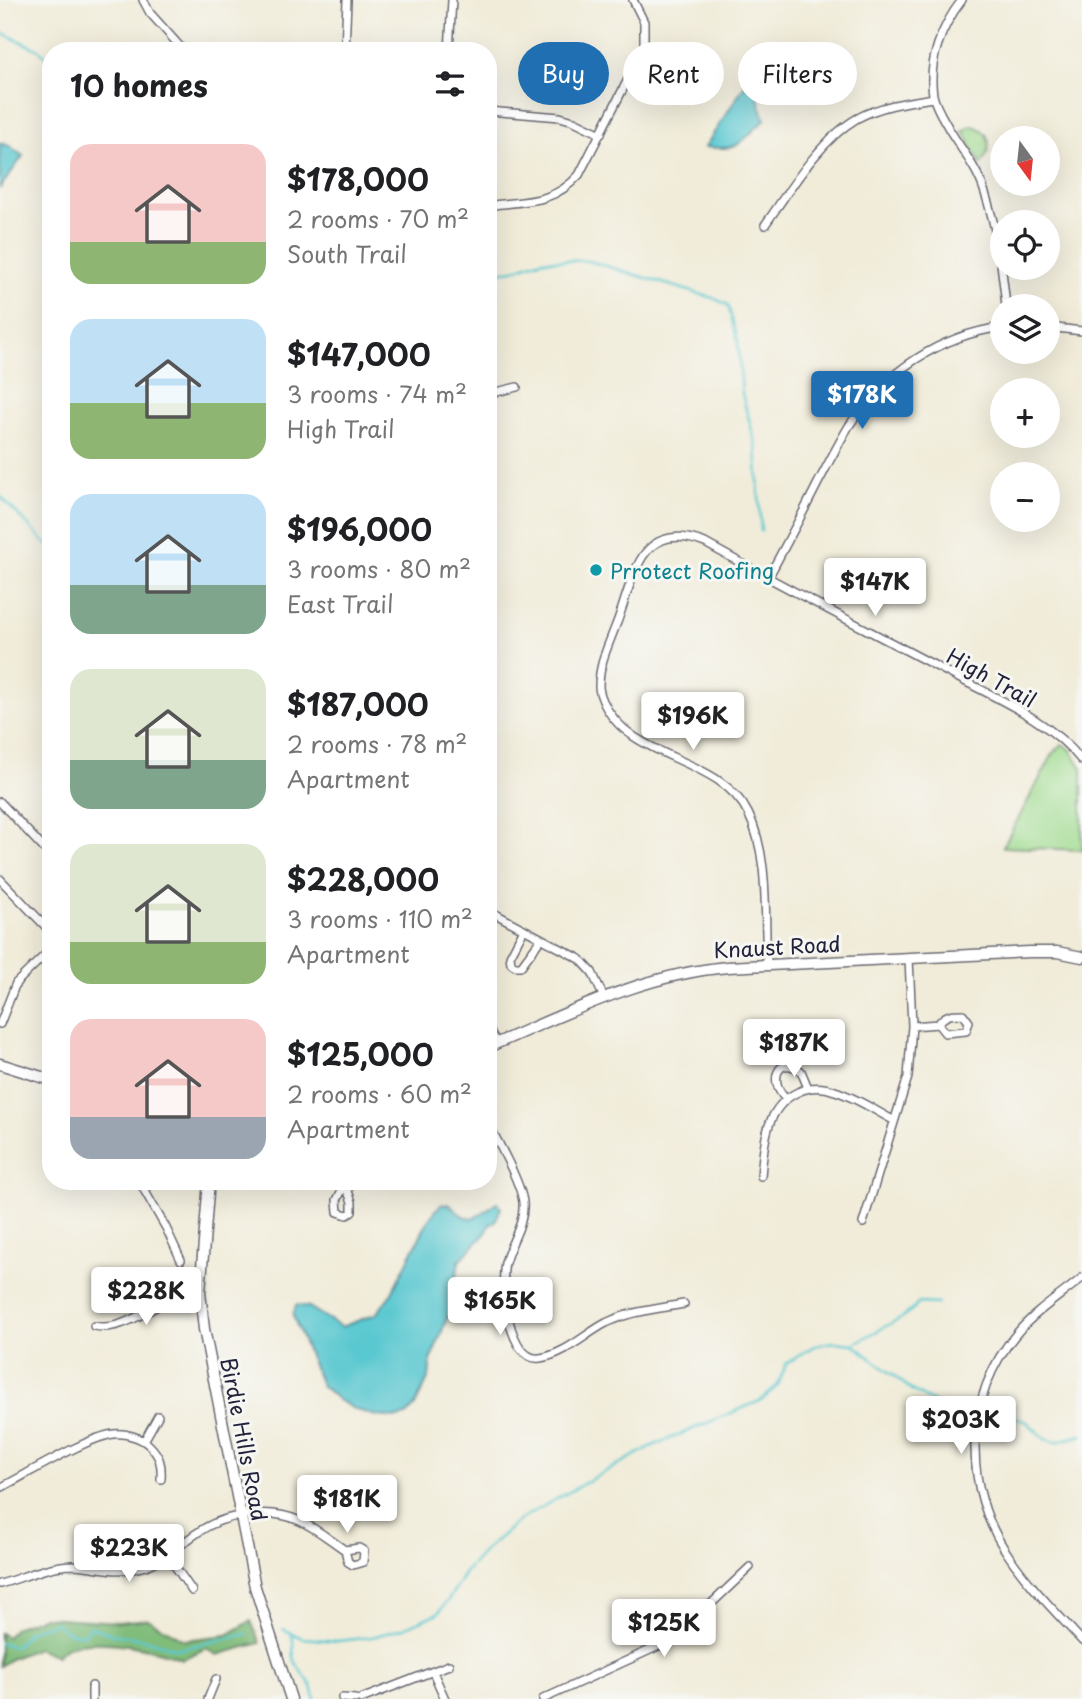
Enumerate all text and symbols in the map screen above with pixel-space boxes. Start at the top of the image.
chip: Buy [518,42,609,105]
chip: Rent [623,42,724,105]
chip: Filters [738,42,857,105]
text: 10 homes [70,62,208,107]
icon: filters [431,65,469,103]
north arrow [990,126,1060,196]
map controls [990,126,1060,532]
text: $178,000 [287,156,429,201]
icon: home [126,172,210,256]
text: 2 rooms · 70 m² [287,201,469,236]
button: locate [990,210,1060,280]
text: South Trail [287,236,407,271]
button: layers [990,294,1060,364]
text: $147,000 [287,331,431,376]
icon: home [126,347,210,431]
pin: $178K [813,372,911,431]
text: 3 rooms · 74 m² [287,376,467,411]
text: $178K [827,376,897,411]
button: + [990,378,1060,448]
text: High Trail [287,411,395,446]
button: − [990,462,1060,532]
text: $196,000 [287,506,432,551]
icon: home [126,522,210,606]
text: 3 rooms · 80 m² [287,551,471,586]
place label: Prrotect Roofing [610,554,774,586]
pin: $147K [826,558,924,618]
marker: Prrotect Roofing [588,562,604,578]
text: $147K [840,563,910,598]
text: East Trail [287,586,394,621]
street label: High Trail [941,639,1043,715]
text: $187,000 [287,681,429,726]
pin: $196K [644,692,742,752]
icon: home [126,697,210,781]
text: $196K [657,697,729,732]
text: 2 rooms · 78 m² [287,726,467,761]
text: Apartment [287,761,410,796]
text: $228,000 [287,856,439,901]
icon: home [126,872,210,956]
text: 3 rooms · 110 m² [287,901,473,936]
street label: Knaust Road [713,927,841,965]
text: Apartment [287,936,410,971]
pin: $187K [745,1020,843,1079]
text: $187K [759,1024,829,1059]
text: $125,000 [287,1031,433,1076]
icon: home [126,1047,210,1131]
text: 2 rooms · 60 m² [287,1076,472,1111]
text: Apartment [287,1111,410,1146]
pin: $228K [97,1268,195,1327]
text: $228K [107,1272,185,1307]
pin: $165K [451,1278,549,1337]
text: $165K [464,1282,536,1317]
street label: Birdie Hills Road [213,1354,277,1524]
pin: $203K [912,1396,1010,1456]
text: $203K [922,1401,1000,1436]
pin: $181K [298,1476,396,1535]
text: $181K [313,1480,381,1515]
pin: $223K [80,1524,178,1584]
text: $223K [90,1529,168,1564]
pin: $125K [615,1600,713,1659]
text: $125K [628,1604,700,1639]

